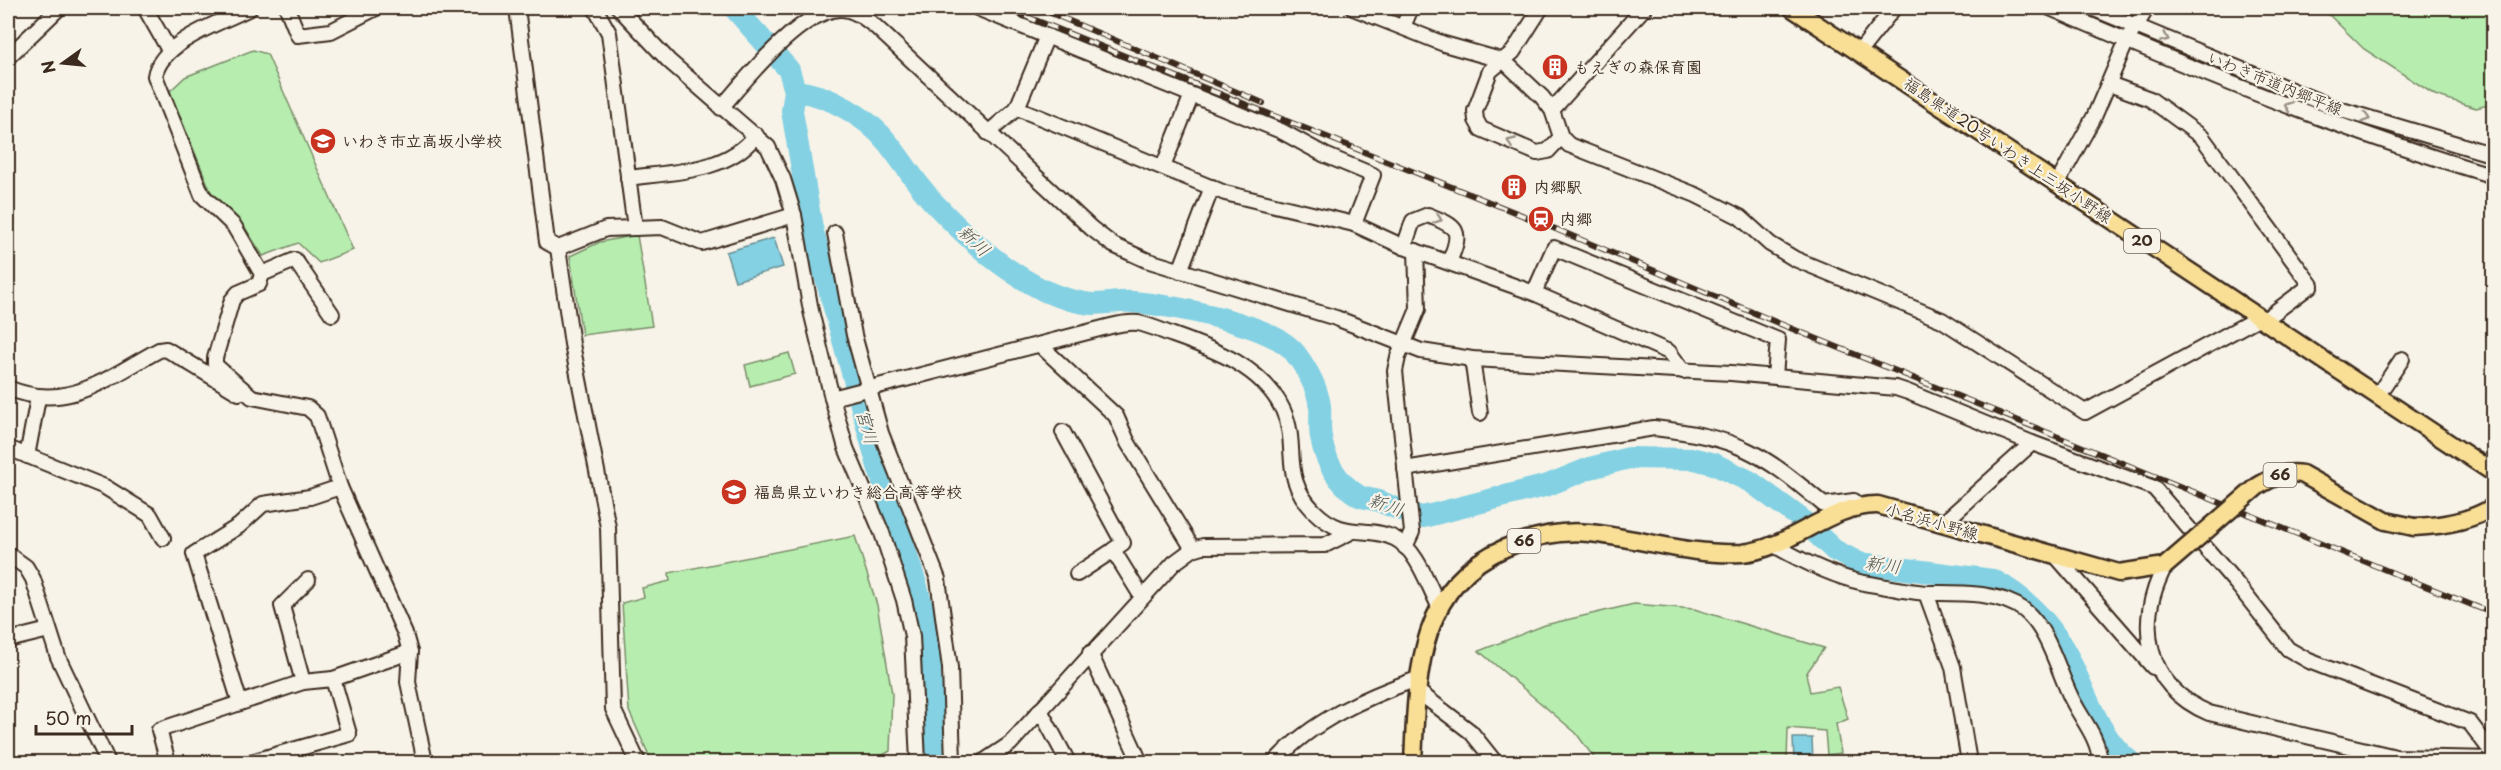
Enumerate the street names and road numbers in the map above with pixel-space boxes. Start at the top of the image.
street label: いわき市道内郷平線 [2204,44,2347,120]
street label: 福島県道20号いわき上三坂小野線 [1900,70,2118,228]
road number: 20 [2124,229,2160,253]
road number: 66 [2264,463,2296,487]
street label: 小名浜小野線 [1883,495,1982,545]
road number: 66 [1508,529,1540,553]

